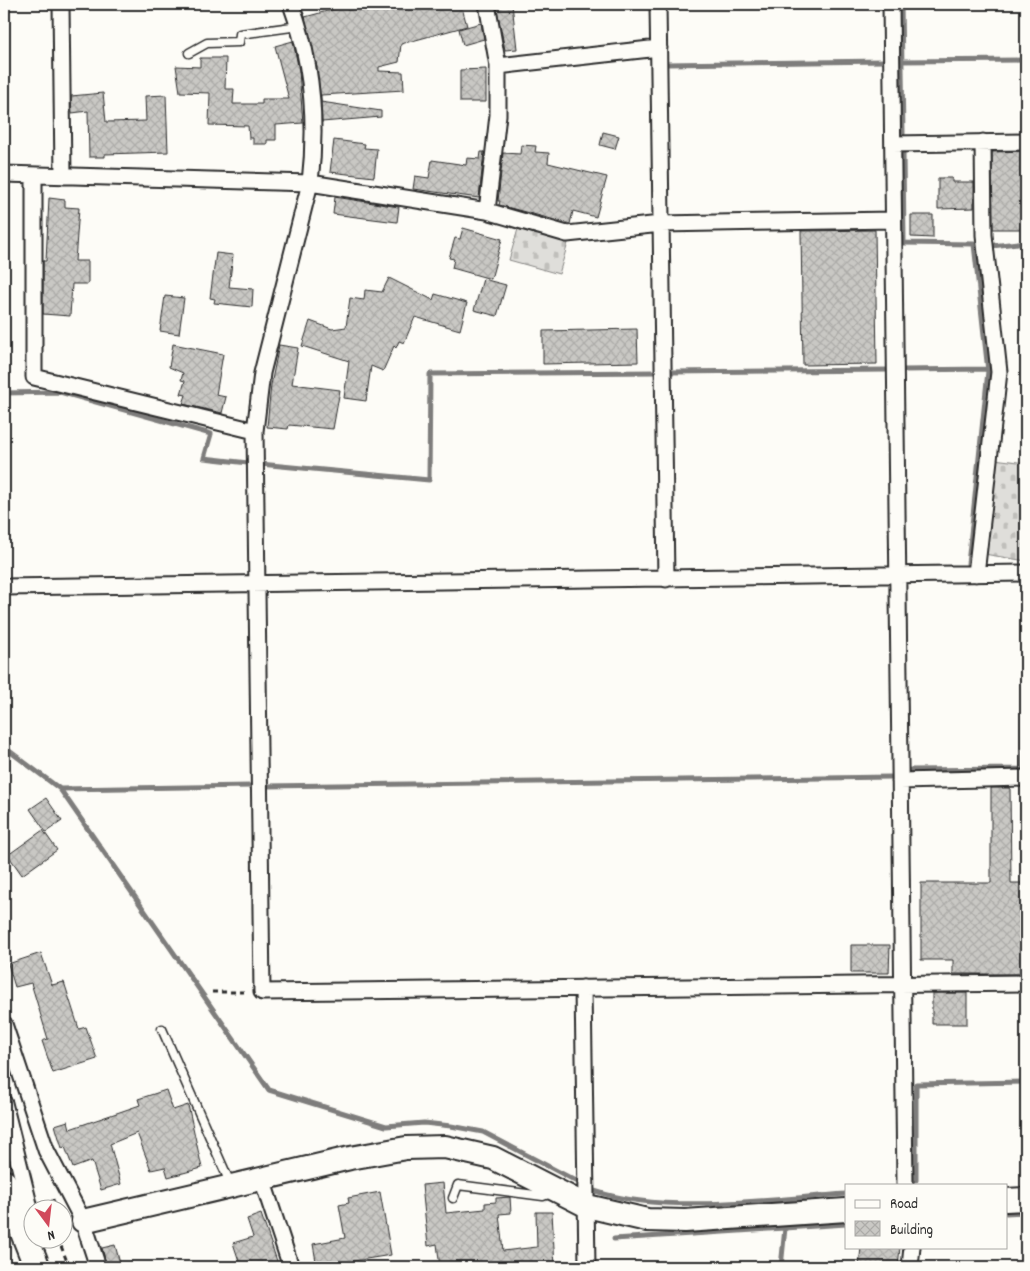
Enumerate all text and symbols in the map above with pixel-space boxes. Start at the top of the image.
legend [845,1184,1008,1248]
text: Road [890,1194,918,1216]
north arrow [22,1198,72,1248]
text: Building [890,1220,933,1242]
text: N [45,1224,57,1245]

